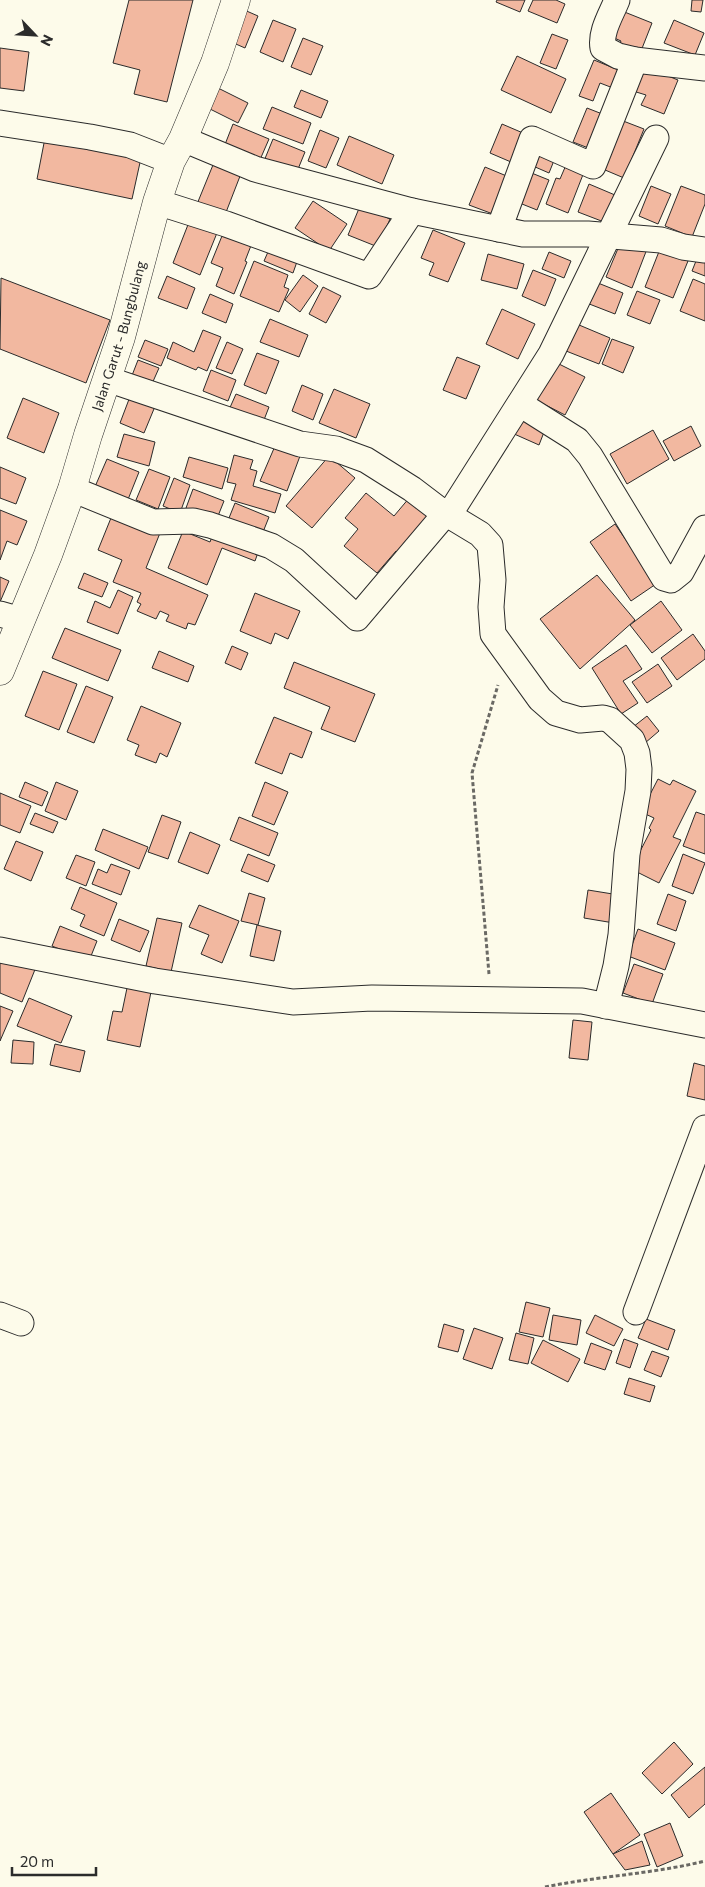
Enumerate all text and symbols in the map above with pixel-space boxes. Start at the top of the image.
north arrow [10,10,60,60]
text: N [37,32,57,49]
street label: Jalan Garut - Bungbulang [88,258,149,413]
scale bar [12,1844,96,1876]
text: 20 m [20,1852,54,1870]

